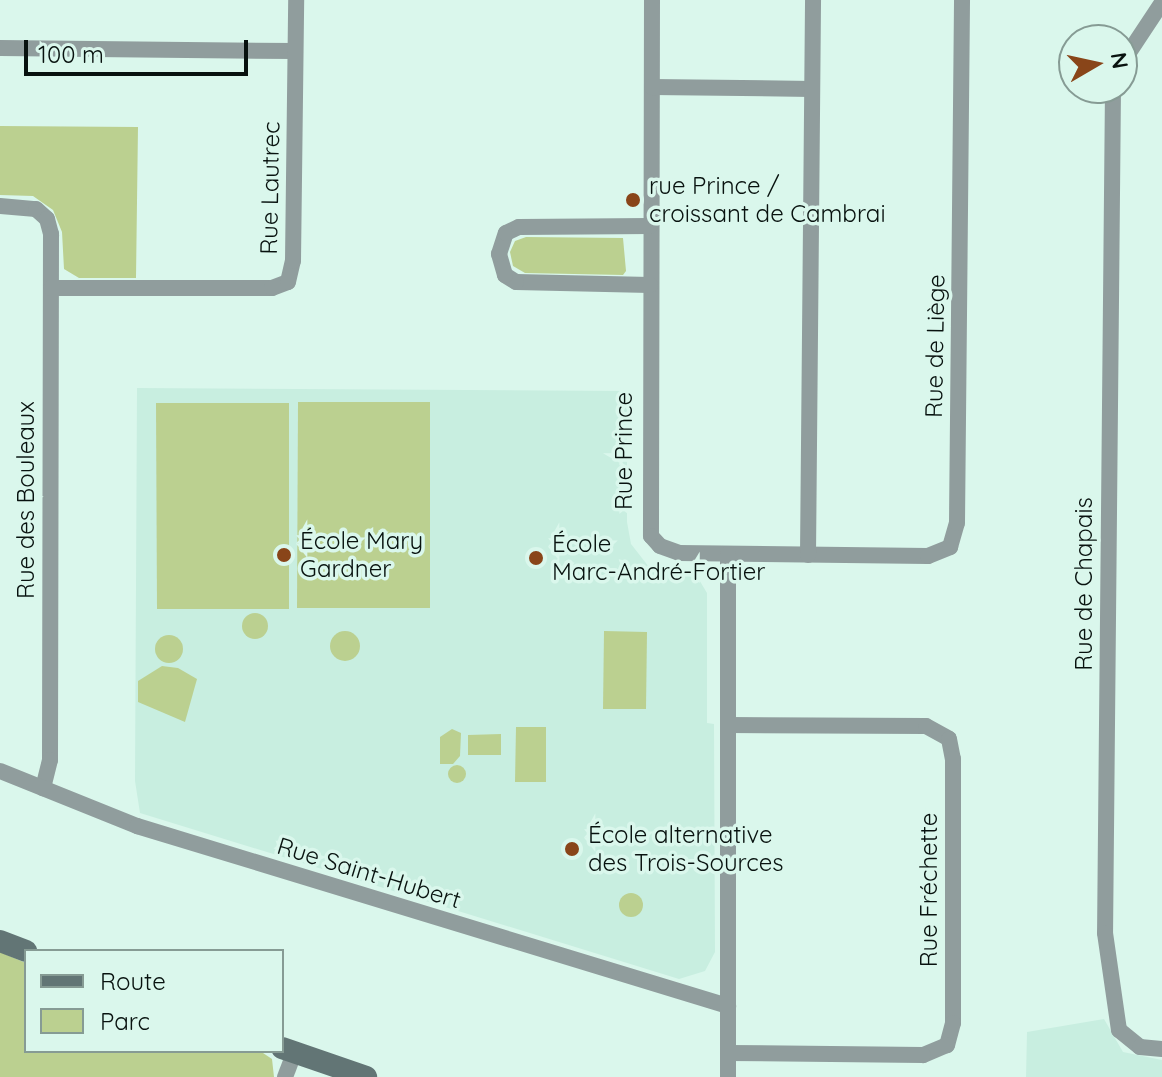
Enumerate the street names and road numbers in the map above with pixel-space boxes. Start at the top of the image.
street label: Rue Lautrec [254,121,286,255]
street label: Rue de Liège [919,274,951,418]
street label: Rue Prince [610,392,638,510]
street label: Rue des Bouleaux [12,401,40,599]
street label: Rue de Chapais [1070,497,1098,671]
street label: Rue Fréchette [915,813,943,967]
street label: Rue Saint-Hubert [274,831,464,915]

